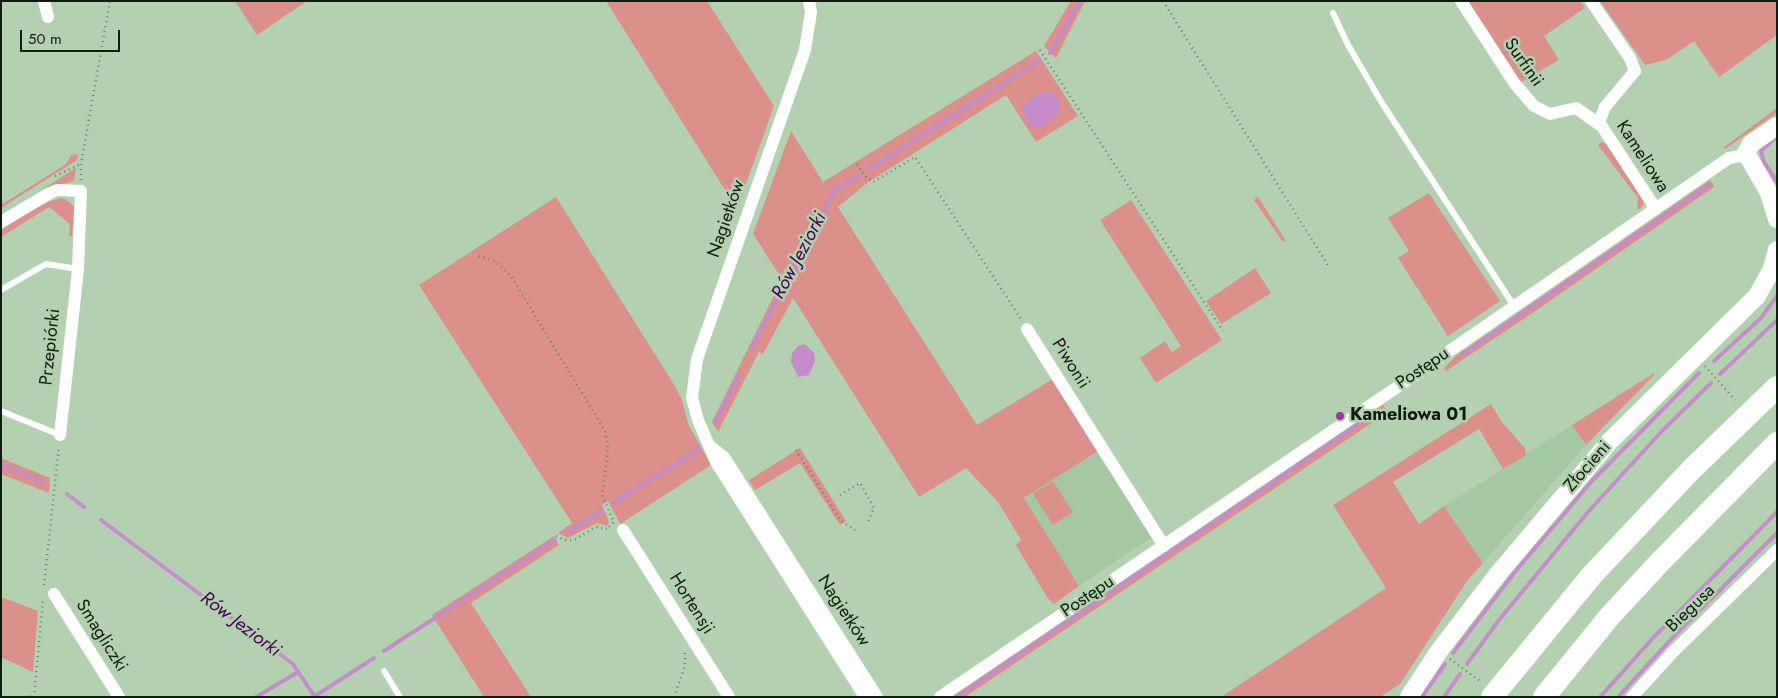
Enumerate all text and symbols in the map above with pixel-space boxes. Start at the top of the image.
scale bar [22,20,122,52]
text: 50 m [28,28,62,50]
street label: Surfinii [1499,35,1547,91]
street label: Kameliowa [1611,117,1673,197]
street label: Nagietków [704,177,750,261]
water label: Rów Jeziorki [768,209,832,303]
street label: Przepiórki [36,308,66,386]
street label: Piwonii [1046,335,1094,393]
street label: Postępu [1392,343,1454,395]
place label: Kameliowa 01 [1350,405,1467,427]
marker: Kameliowa 01 [1334,410,1346,422]
street label: Złocieni [1560,437,1616,497]
street label: Hortensji [664,569,718,639]
street label: Nagietków [812,571,874,651]
street label: Postępu [1057,571,1119,623]
street label: Biegusa [1662,581,1720,637]
water label: Rów Jeziorki [195,587,285,663]
street label: Smagliczki [70,596,132,676]

